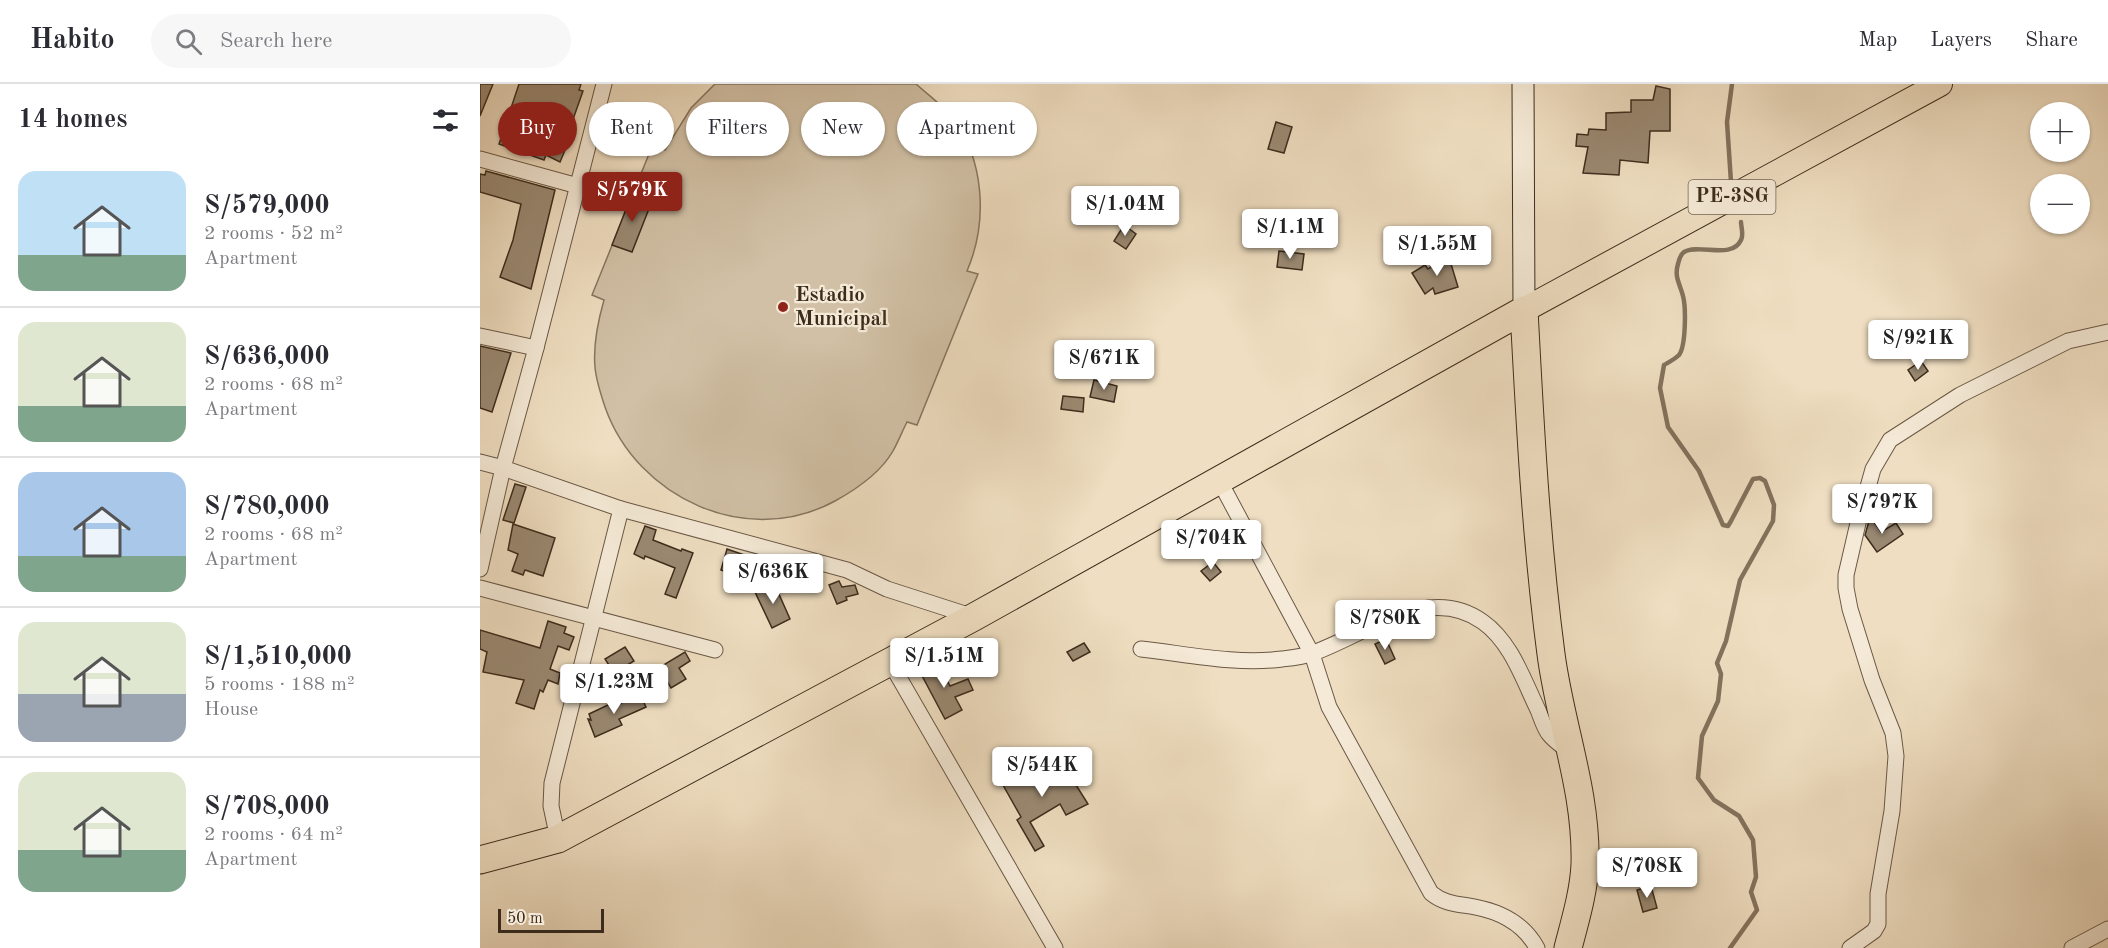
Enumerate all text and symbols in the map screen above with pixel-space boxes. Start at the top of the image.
search box [151,14,571,68]
icon: search [172,25,205,58]
text: Habito [30,27,115,55]
text: Search here [220,30,332,52]
text: Map [1858,30,1897,51]
text: Layers [1930,30,1992,51]
text: Share [2025,30,2078,51]
chip: Buy [498,102,577,156]
chip: Rent [589,102,674,156]
chip: Filters [686,102,789,156]
chip: New [801,102,885,156]
chip: Apartment [897,102,1037,156]
map controls [2030,102,2090,234]
button: + [2030,102,2090,162]
icon: filters [429,104,462,137]
text: 14 homes [18,107,127,133]
pin: S/579K [583,172,681,223]
button: − [2030,174,2090,234]
road number: PE-3SG [1688,180,1776,214]
text: S/579K [596,181,668,201]
pin: S/1.04M [1070,186,1180,237]
text: S/579,000 [204,193,330,219]
icon: home [66,195,138,267]
text: S/1.04M [1085,195,1165,215]
pin: S/1.1M [1241,209,1339,260]
text: S/1.1M [1256,218,1324,238]
text: 2 rooms · 52 m² [204,224,343,244]
pin: S/1.55M [1382,226,1492,277]
text: S/1.55M [1397,235,1477,255]
text: Apartment [204,249,298,269]
place label: Estadio Municipal [795,285,888,330]
marker: Estadio Municipal [776,300,790,314]
pin: S/921K [1869,320,1967,371]
text: S/921K [1882,329,1954,349]
pin: S/671K [1055,340,1153,391]
text: S/636,000 [204,344,330,370]
icon: home [66,346,138,418]
text: S/671K [1068,349,1140,369]
text: 2 rooms · 68 m² [204,375,343,395]
text: Apartment [204,400,298,420]
pin: S/797K [1833,484,1931,535]
text: S/797K [1846,493,1918,513]
text: S/780,000 [204,494,330,520]
icon: home [66,496,138,568]
pin: S/704K [1162,520,1260,571]
text: 2 rooms · 68 m² [204,525,343,545]
text: S/704K [1175,529,1247,549]
text: Apartment [204,550,298,570]
pin: S/636K [724,554,822,605]
text: S/636K [737,563,809,583]
pin: S/780K [1336,600,1434,651]
text: S/780K [1349,609,1421,629]
pin: S/1.51M [889,638,999,689]
text: S/1,510,000 [204,644,352,670]
icon: home [66,646,138,718]
text: S/1.51M [904,647,984,667]
pin: S/1.23M [559,664,669,715]
text: S/1.23M [574,673,654,693]
text: 5 rooms · 188 m² [204,675,354,695]
text: House [204,700,258,720]
pin: S/544K [993,747,1091,798]
text: S/544K [1006,756,1078,776]
text: S/708,000 [204,794,330,820]
icon: home [66,796,138,868]
text: 2 rooms · 64 m² [204,825,343,845]
pin: S/708K [1598,848,1696,899]
text: Apartment [204,850,298,870]
text: S/708K [1611,857,1683,877]
scale bar [498,906,604,934]
text: 50 m [507,911,543,927]

